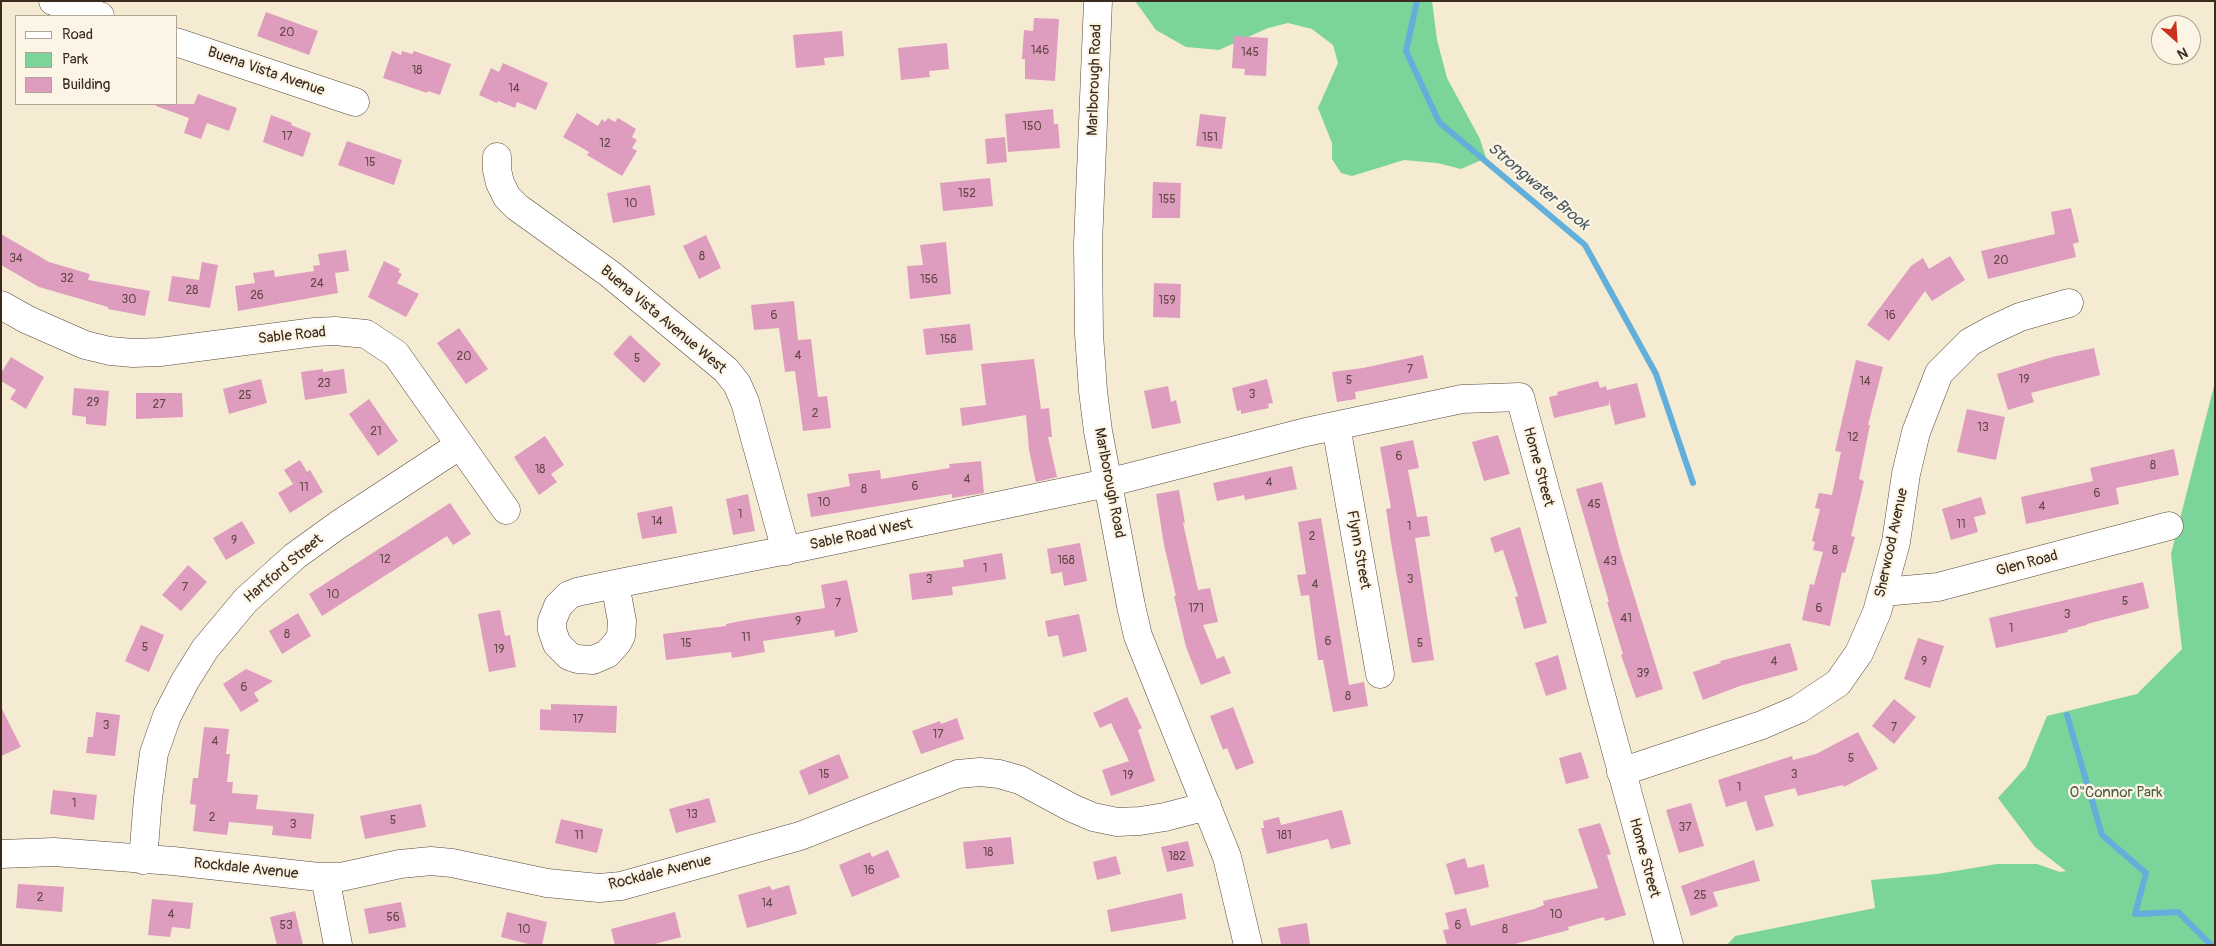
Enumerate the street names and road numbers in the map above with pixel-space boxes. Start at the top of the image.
street label: Marlborough Road [1084,24,1106,136]
street label: Buena Vista Avenue [205,44,327,100]
street label: Buena Vista Avenue West [596,262,730,378]
street label: Sable Road [257,323,327,349]
street label: Home Street [1519,425,1557,509]
street label: Marlborough Road [1089,426,1129,540]
street label: Sherwood Avenue [1872,487,1912,599]
street label: Flynn Street [1342,509,1374,591]
street label: Sable Road West [808,515,914,555]
street label: Hartford Street [241,531,327,607]
street label: Glen Road [1994,547,2060,581]
street label: Home Street [1625,816,1663,900]
street label: Rockdale Avenue [607,852,713,894]
street label: Rockdale Avenue [193,855,299,883]

